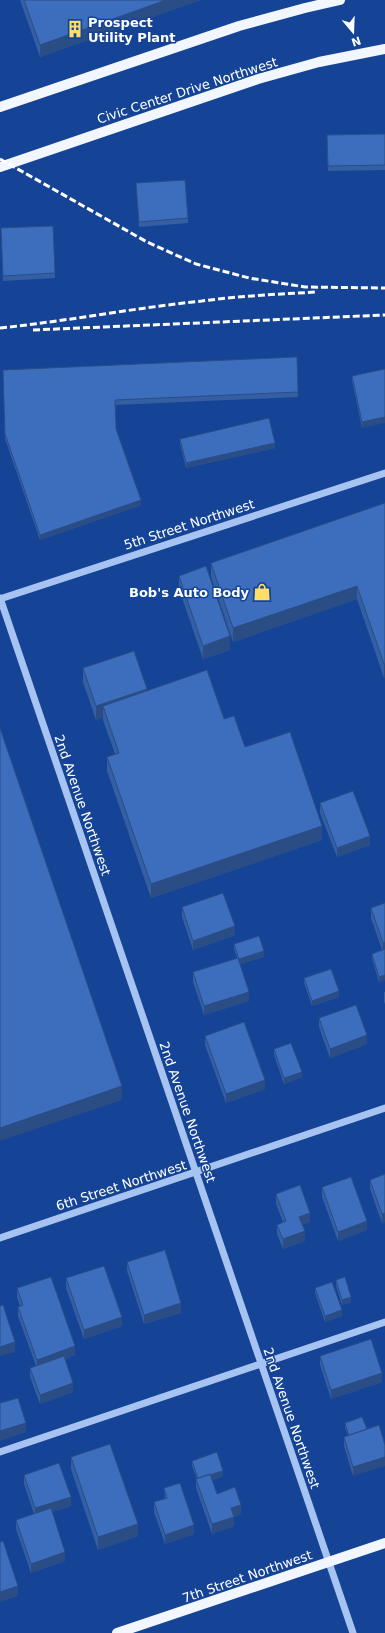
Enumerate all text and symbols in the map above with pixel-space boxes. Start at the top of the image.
north arrow [333,12,373,52]
place label: Prospect Utility Plant [88,15,176,45]
building icon: Prospect Utility Plant [65,19,85,39]
text: N [350,33,363,49]
street label: Civic Center Drive Northwest [95,54,279,127]
street label: 5th Street Northwest [122,496,256,553]
shop icon: Bob's Auto Body [252,582,272,602]
place label: Bob's Auto Body [129,585,250,600]
street label: 2nd Avenue Northwest [51,733,114,878]
street label: 2nd Avenue Northwest [156,1040,219,1185]
street label: 6th Street Northwest [54,1157,188,1214]
street label: 2nd Avenue Northwest [260,1346,323,1491]
street label: 7th Street Northwest [180,1547,314,1606]

